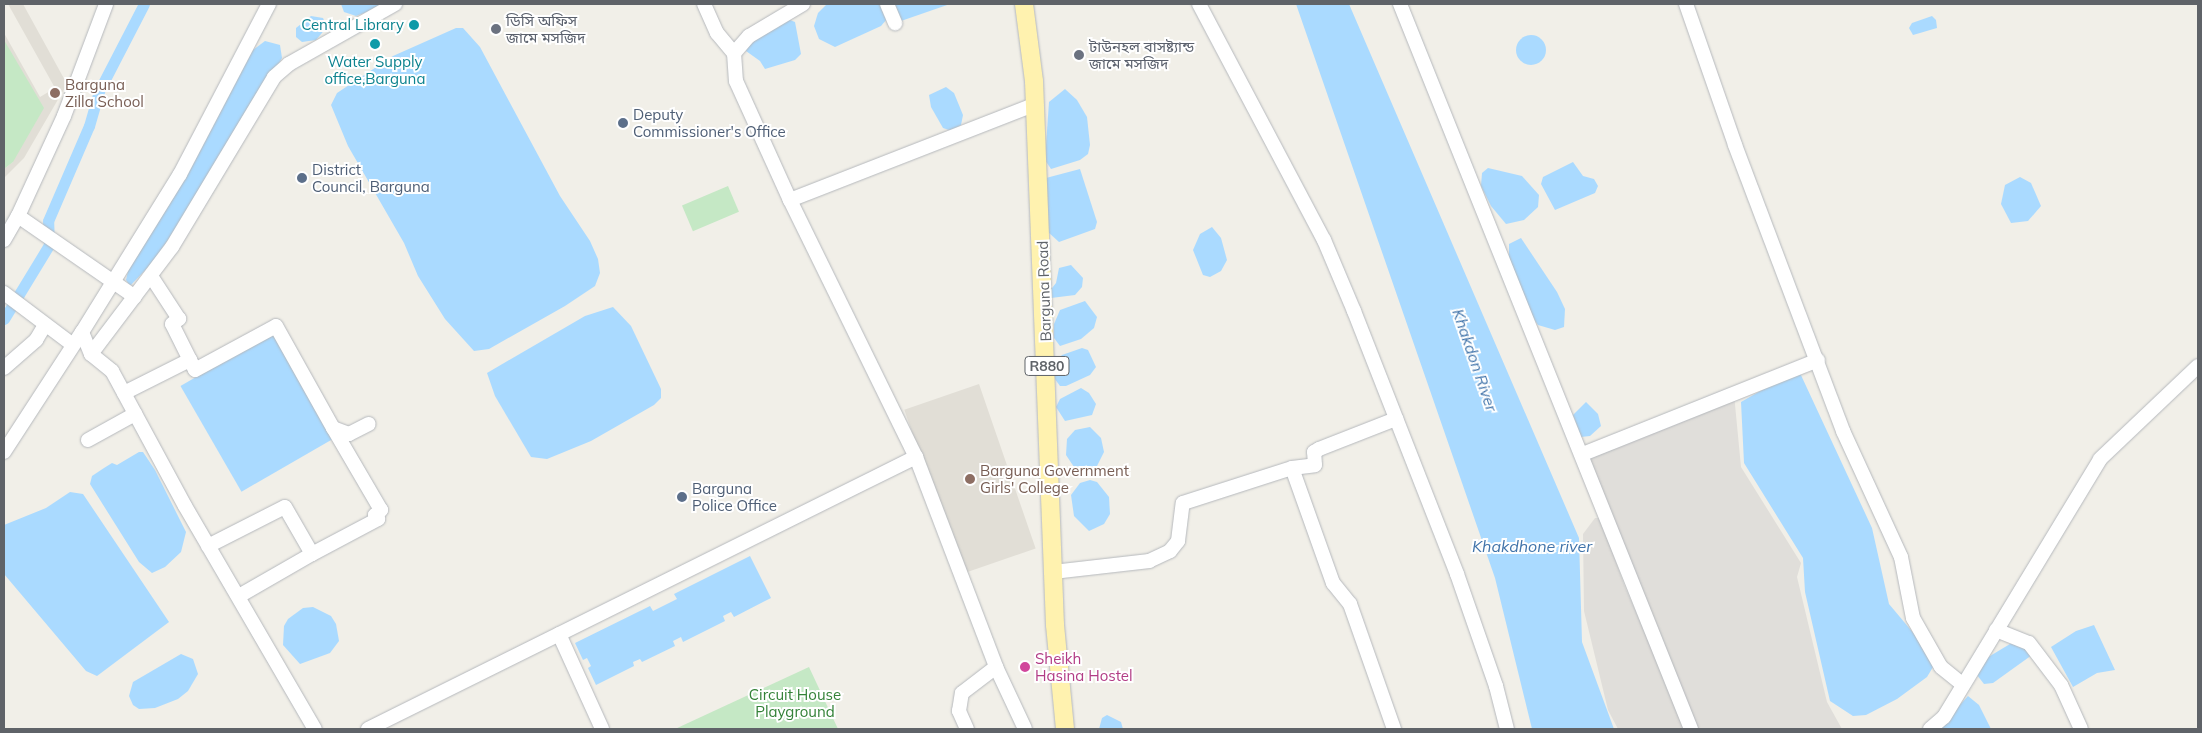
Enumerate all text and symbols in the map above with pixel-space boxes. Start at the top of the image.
place label: ডিসি অফিস জামে মসজিদ [506,11,585,46]
place label: Central Library [301,16,404,34]
marker: Central Library [408,19,420,31]
marker: ডিসি অফিস জামে মসজিদ [490,23,502,35]
place label: টাউনহল বাসষ্ট্যান্ড জামে মসজিদ [1089,37,1194,72]
marker: Water Supply office,Barguna [369,38,381,50]
marker: টাউনহল বাসষ্ট্যান্ড জামে মসজিদ [1073,49,1085,61]
place label: Water Supply office,Barguna [325,52,425,87]
place label: Barguna Zilla School [65,75,144,110]
marker: Barguna Zilla School [49,87,61,99]
place label: Deputy Commissioner's Office [633,105,786,140]
marker: Deputy Commissioner's Office [617,117,629,129]
place label: District Council, Barguna [312,160,430,195]
marker: District Council, Barguna [296,172,308,184]
street label: Barguna Road [1033,240,1055,342]
water label: Khakdon River [1448,306,1502,414]
road number: R880 [1023,354,1071,378]
place label: Barguna Government Girls' College [980,461,1129,496]
marker: Barguna Government Girls' College [964,473,976,485]
place label: Barguna Police Office [692,479,777,514]
marker: Barguna Police Office [676,491,688,503]
water label: Khakdhone river [1472,536,1592,556]
place label: Sheikh Hasina Hostel [1035,649,1133,684]
marker: Sheikh Hasina Hostel [1019,661,1031,673]
park label: Circuit House Playground [749,685,841,720]

